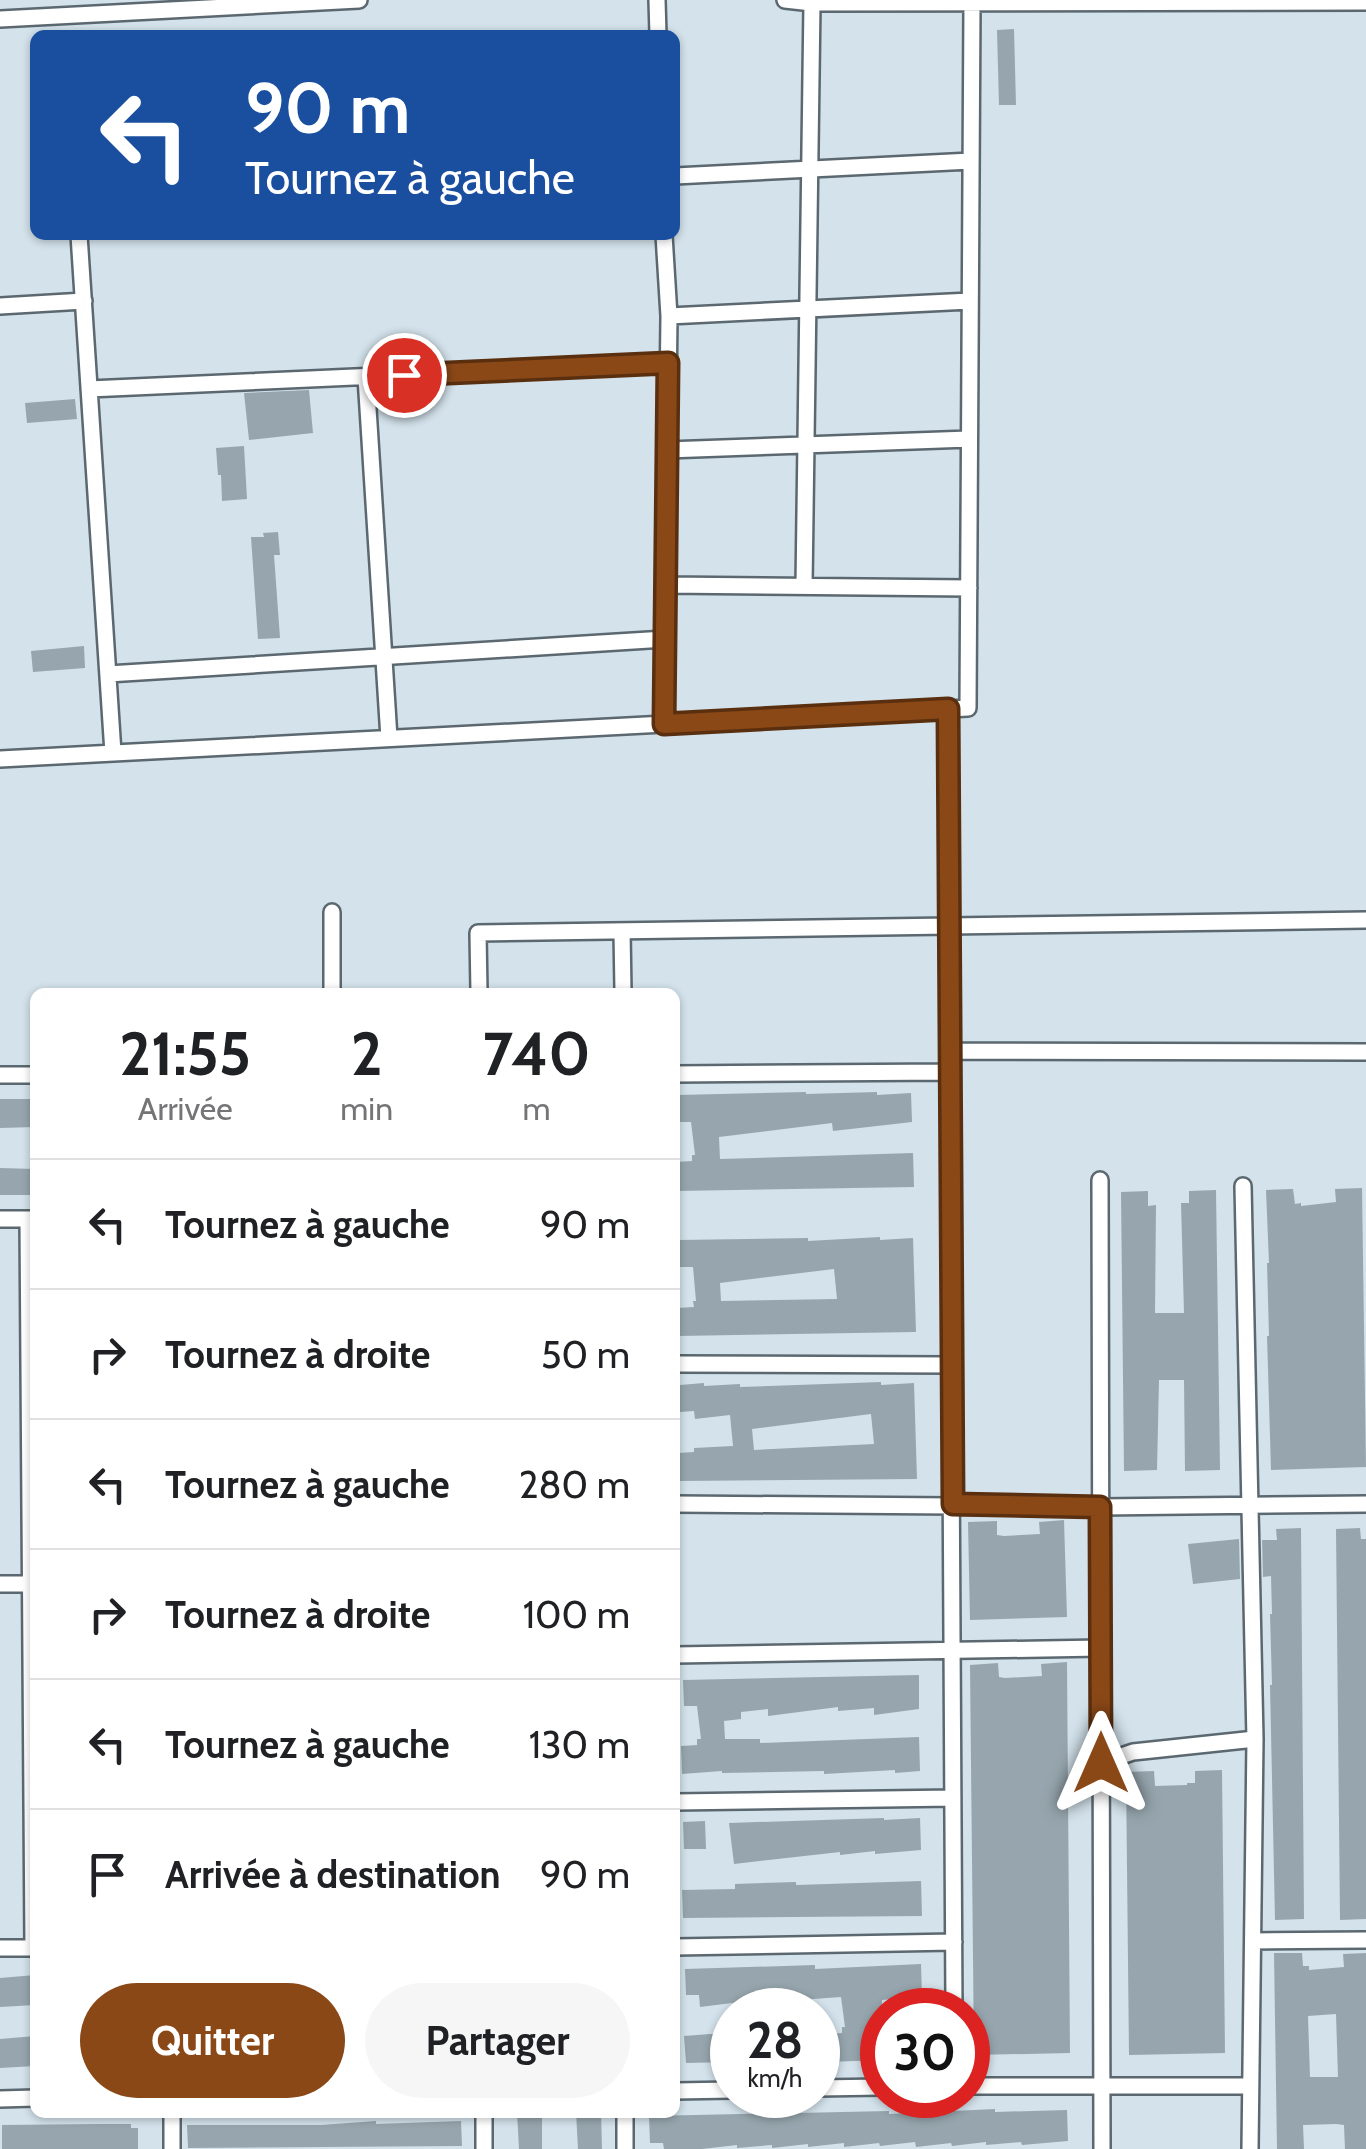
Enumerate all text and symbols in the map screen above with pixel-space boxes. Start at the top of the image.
text: 90 m [245,65,410,151]
icon: left [80,70,210,200]
text: Tournez à gauche [245,151,575,205]
pin [362,333,447,418]
icon: arrive [377,348,432,403]
text: 21:55 [119,1017,251,1090]
text: 2 [351,1017,383,1090]
text: 740 [482,1017,591,1090]
text: Arrivée [138,1089,233,1128]
text: min [340,1089,393,1128]
text: m [522,1089,551,1128]
icon: left [80,1197,135,1252]
text: Tournez à gauche [165,1201,450,1248]
text: 90 m [540,1201,630,1248]
icon: right [80,1327,135,1382]
text: Tournez à droite [165,1331,430,1378]
text: 50 m [541,1331,630,1378]
icon: left [80,1457,135,1512]
text: Tournez à gauche [165,1461,450,1508]
text: 280 m [519,1461,630,1508]
icon: right [80,1587,135,1642]
text: Tournez à droite [165,1591,430,1638]
text: 100 m [523,1591,630,1638]
position arrow [1049,1711,1153,1815]
icon: left [80,1717,135,1772]
text: Tournez à gauche [165,1721,450,1768]
text: 130 m [529,1721,630,1768]
icon: arrive [80,1847,135,1902]
text: Arrivée à destination [165,1851,501,1898]
text: 90 m [540,1851,630,1898]
button: Quitter [80,1983,345,2098]
button: Partager [365,1983,630,2098]
speed limit sign: 30 [860,1988,990,2118]
text: 28 [747,2010,803,2071]
text: km/h [748,2063,802,2093]

